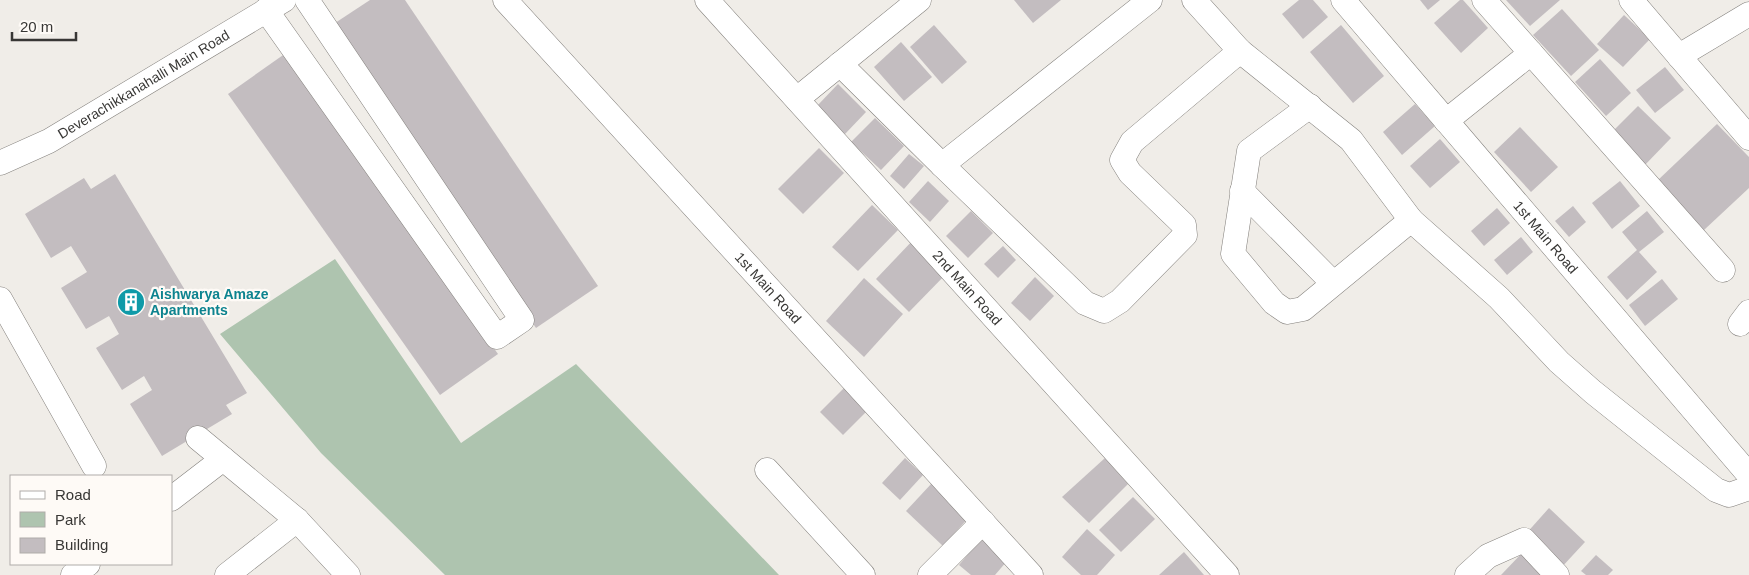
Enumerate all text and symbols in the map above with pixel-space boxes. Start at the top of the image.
scale bar [12,10,76,42]
text: 20 m [20,18,53,35]
street label: Deverachikkanahalli Main Road [55,27,232,142]
street label: 1st Main Road [1510,198,1581,277]
street label: 2nd Main Road [929,247,1005,328]
street label: 1st Main Road [732,249,805,327]
place label: Aishwarya Amaze Apartments [150,286,269,318]
building icon: Aishwarya Amaze Apartments [116,287,146,317]
legend [10,475,172,565]
text: Road [55,486,91,503]
text: Park [55,511,86,528]
text: Building [55,536,108,553]

